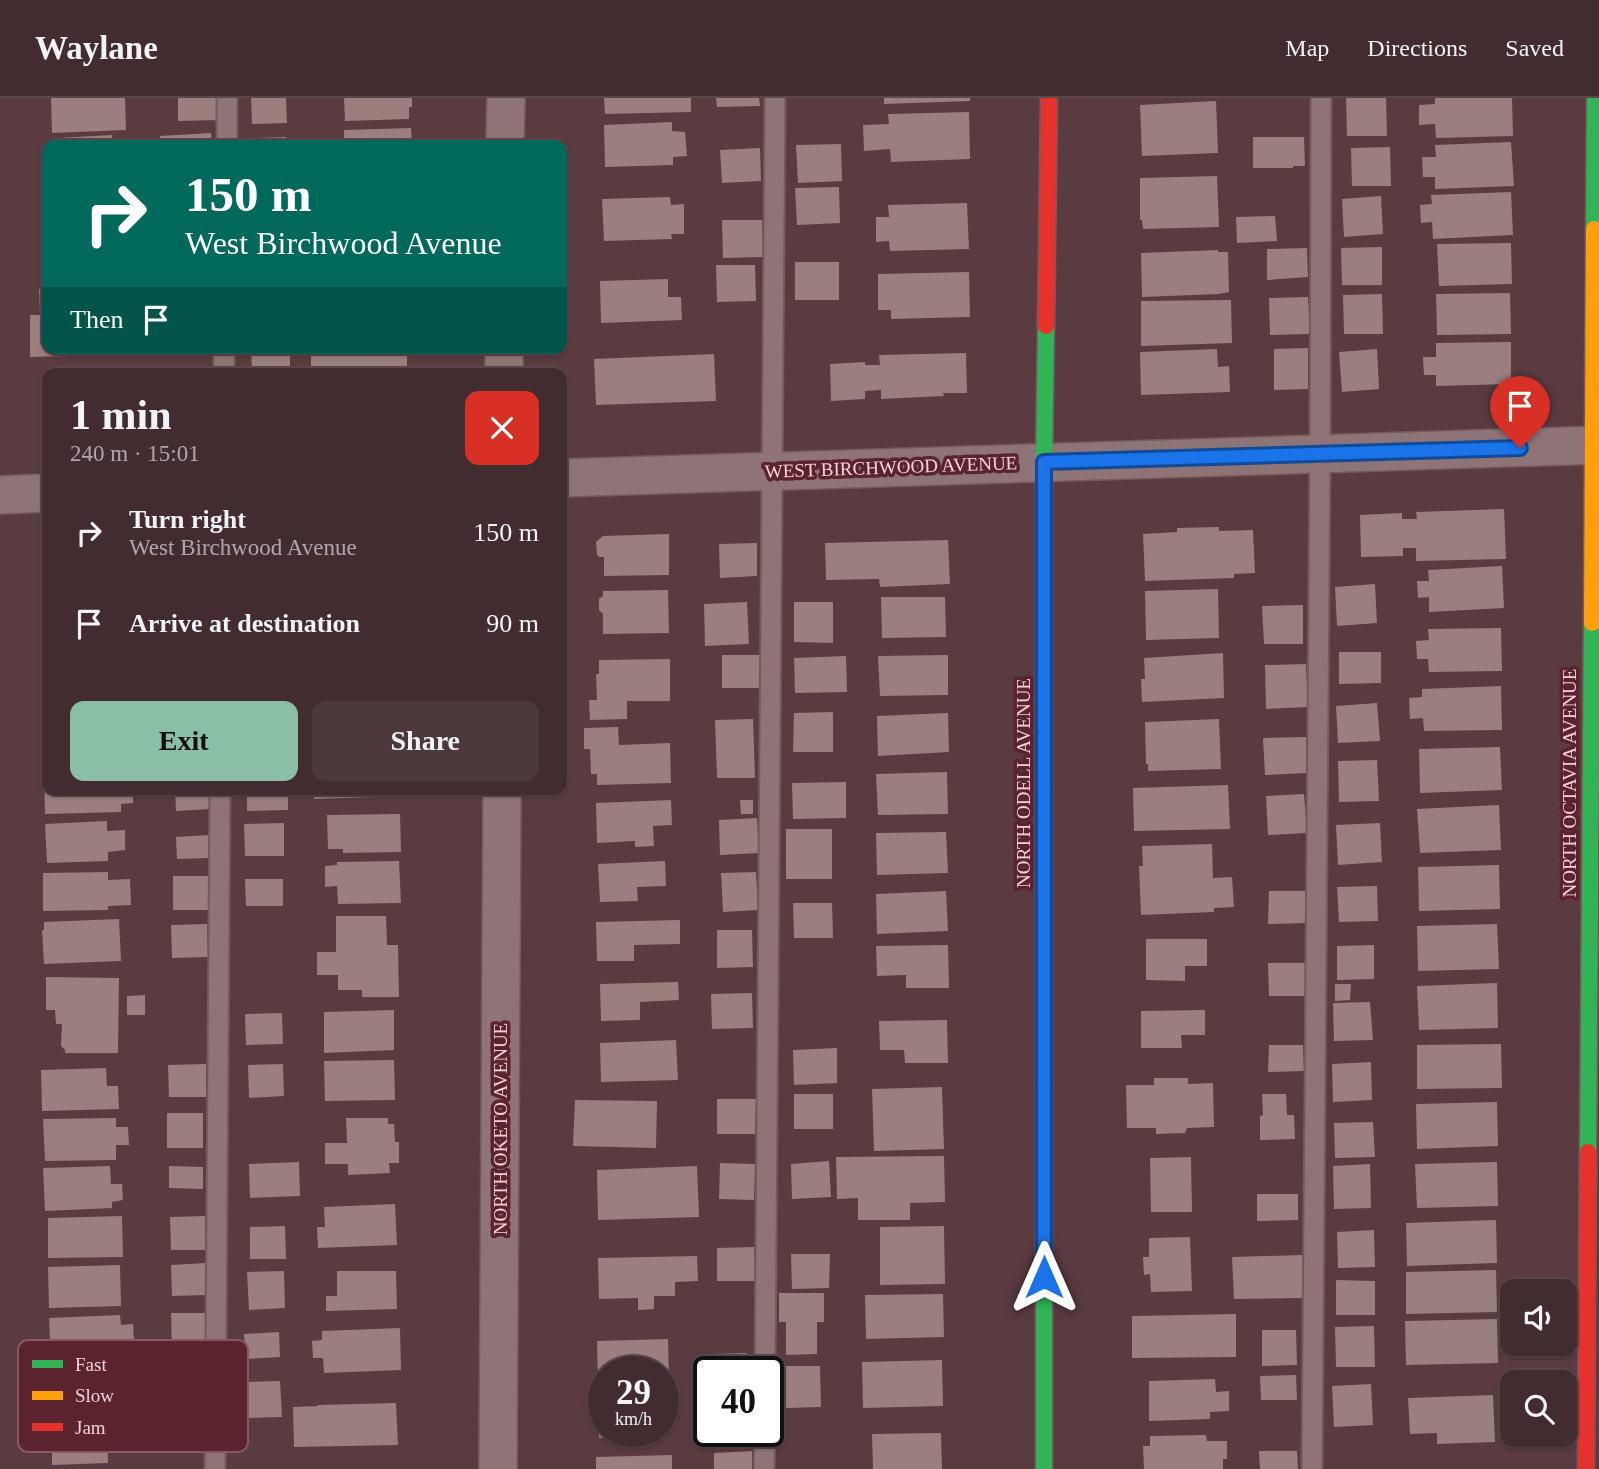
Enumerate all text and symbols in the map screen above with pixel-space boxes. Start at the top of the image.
text: Waylane [35,30,158,66]
text: Map [1285,35,1329,61]
text: Directions [1367,35,1467,61]
text: Saved [1505,35,1564,61]
text: 150 m [185,167,312,222]
icon: right [70,168,161,259]
text: West Birchwood Avenue [185,225,502,261]
icon: arrive [137,301,175,339]
text: Then [70,305,123,334]
pin [1490,376,1550,448]
icon: arrive [1501,387,1539,425]
button: close [465,391,539,465]
text: 1 min [70,392,172,438]
text: 240 m · 15:01 [70,441,200,466]
street label: WEST BIRCHWOOD AVENUE [764,452,1018,482]
text: Turn right [129,505,246,534]
icon: right [70,514,108,552]
text: 150 m [473,518,539,547]
text: West Birchwood Avenue [129,535,357,560]
icon: arrive [70,605,108,643]
text: Arrive at destination [129,609,360,638]
text: 90 m [486,609,539,638]
street label: NORTH OCTAVIA AVENUE [1559,669,1580,897]
street label: NORTH ODELL AVENUE [1013,678,1034,888]
button: Exit [70,701,298,781]
button: Share [312,701,539,781]
street label: NORTH OKETO AVENUE [490,1023,511,1235]
position arrow [1007,1240,1081,1314]
map controls [1500,1279,1577,1447]
button: sound [1500,1279,1577,1356]
legend [18,1340,248,1452]
text: Fast [75,1354,107,1375]
speed limit sign: 40 [693,1356,784,1447]
button: search [1500,1370,1577,1447]
text: 29 [616,1373,651,1412]
text: Slow [75,1385,114,1406]
text: km/h [615,1409,652,1429]
text: Jam [75,1417,106,1438]

